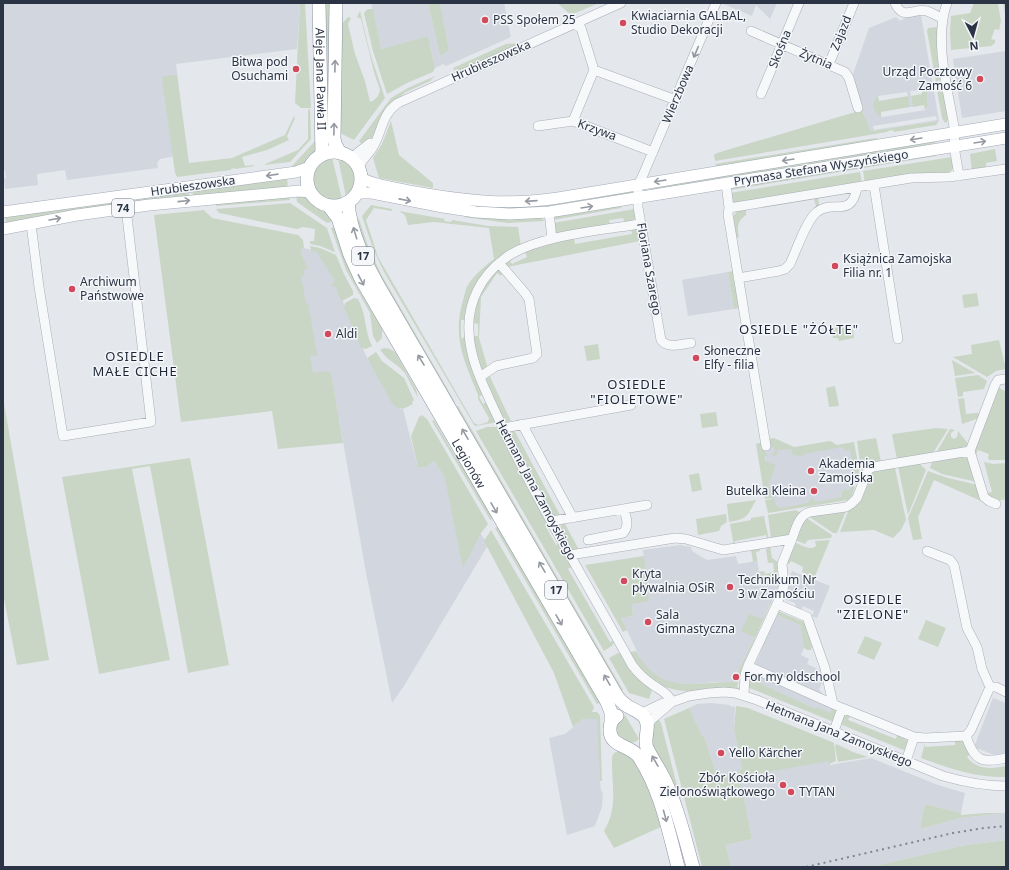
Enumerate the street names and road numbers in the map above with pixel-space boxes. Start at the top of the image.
street label: Zajazd [826,13,855,53]
street label: Skośna [764,27,795,71]
street label: Aleje Jana Pawła II [311,28,331,130]
street label: Hrubieszowska [448,35,533,86]
street label: Żytnia [797,44,835,73]
street label: Wierzbowa [658,62,698,126]
street label: Krzywa [575,115,619,144]
street label: Prymasa Stefana Wyszyńskiego [732,145,909,190]
street label: Hrubieszowska [150,171,236,200]
road number: 74 [112,199,134,217]
street label: Floriana Szarego [633,221,666,317]
road number: 17 [352,247,374,265]
street label: Hetmana Jana Zamoyskiego [492,416,581,563]
street label: Legionów [448,436,490,492]
road number: 17 [545,581,567,599]
street label: Hetmana Jana Zamoyskiego [763,696,915,771]

